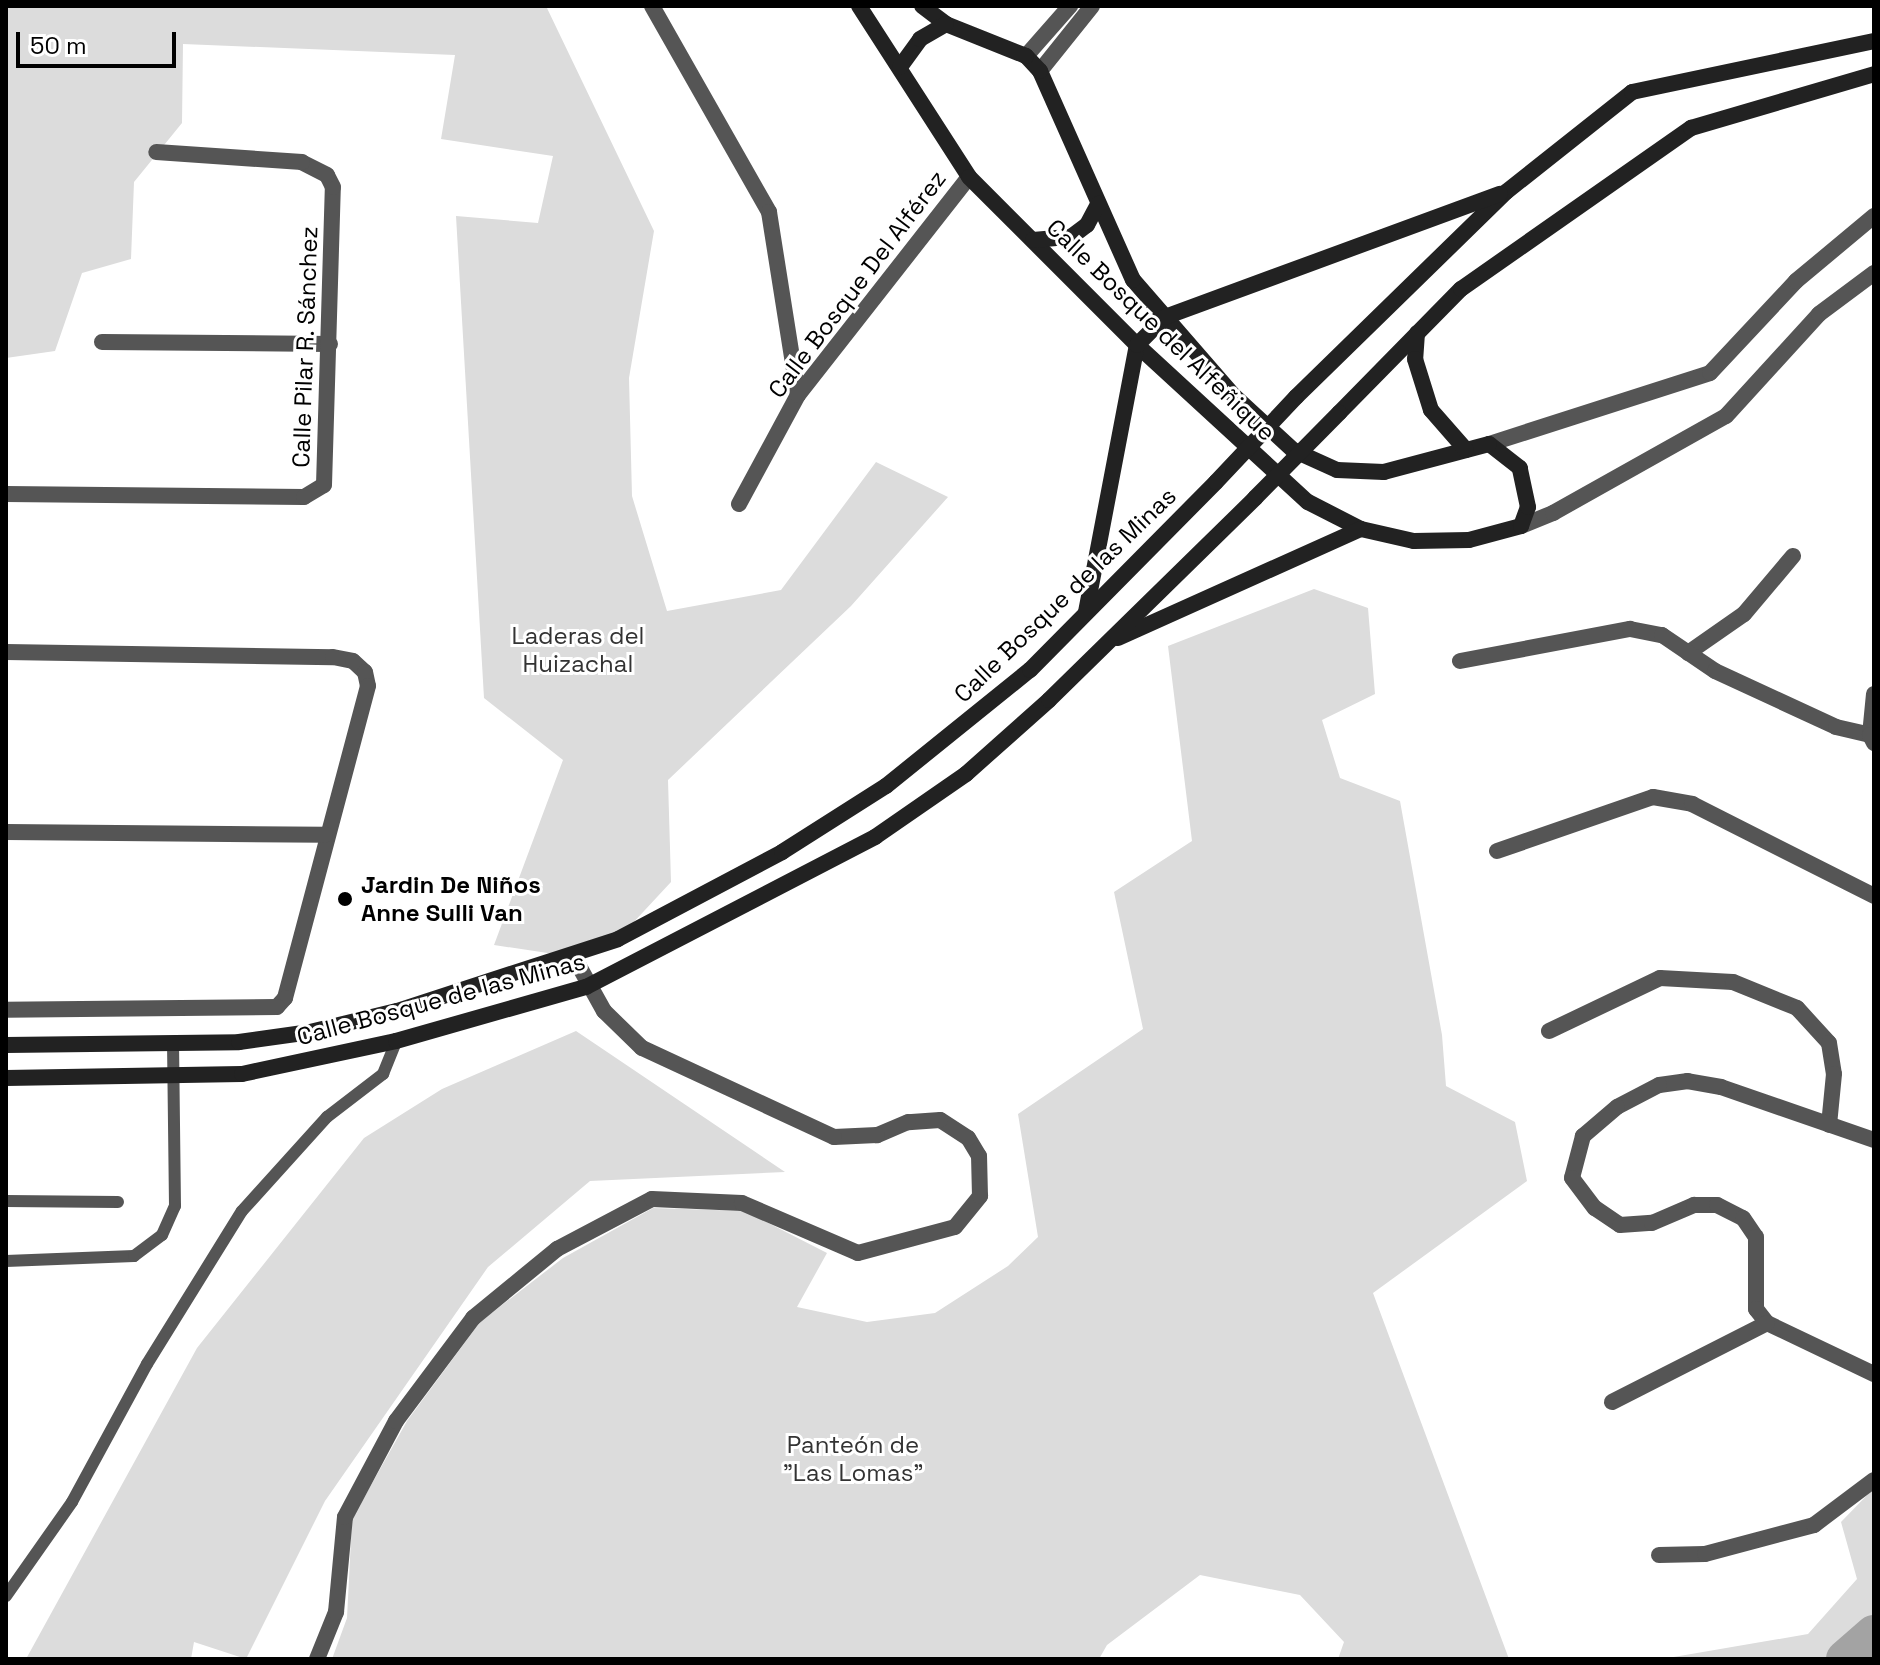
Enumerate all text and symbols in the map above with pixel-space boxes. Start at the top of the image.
scale bar [20,16,180,66]
text: 50 m [30,30,87,61]
street label: Calle Bosque Del Alférez [762,165,952,403]
street label: Calle Bosque del Alfeñique [1041,213,1281,447]
street label: Calle Pilar R. Sánchez [286,225,324,469]
street label: Calle Bosque de las Minas [948,481,1182,709]
park label: Laderas del Huizachal [512,622,644,678]
place label: Jardin De Niños Anne Sulli Van [361,871,541,927]
marker: Jardin De Niños Anne Sulli Van [336,890,354,908]
street label: Calle Bosque de las Minas [294,947,588,1051]
park label: Panteón de "Las Lomas" [783,1431,923,1487]

